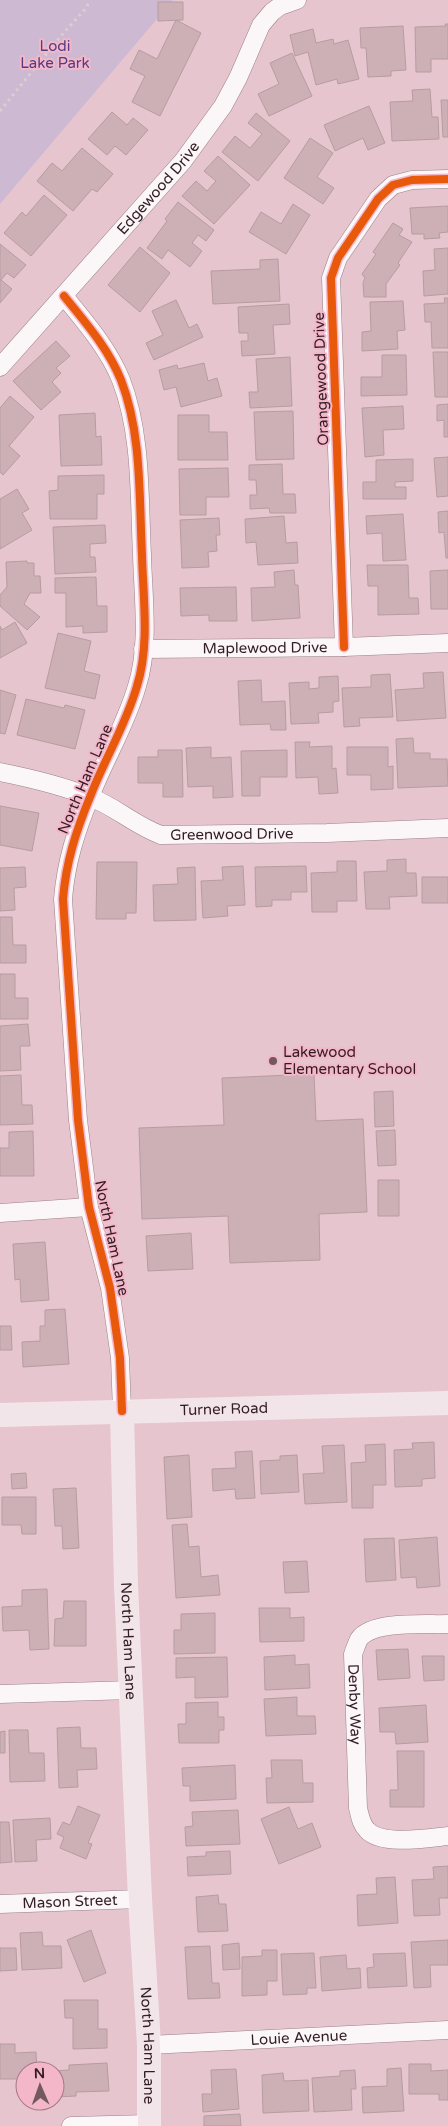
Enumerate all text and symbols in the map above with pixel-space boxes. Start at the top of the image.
park label: Lodi Lake Park [20,37,90,72]
street label: Edgewood Drive [113,138,203,238]
street label: Orangewood Drive [310,312,332,446]
street label: Maplewood Drive [202,638,328,657]
street label: North Ham Lane [54,721,116,837]
street label: Greenwood Drive [170,824,294,844]
place label: Lakewood Elementary School [283,1043,416,1078]
marker: Lakewood Elementary School [267,1055,279,1067]
street label: North Ham Lane [91,1179,133,1297]
street label: Turner Road [180,1399,268,1419]
street label: North Ham Lane [117,1582,140,1700]
street label: Denby Way [344,1664,365,1745]
street label: Mason Street [22,1891,118,1912]
street label: North Ham Lane [136,1986,158,2104]
street label: Louie Avenue [250,2026,348,2049]
north arrow [15,2061,65,2111]
text: N [34,2065,45,2082]

